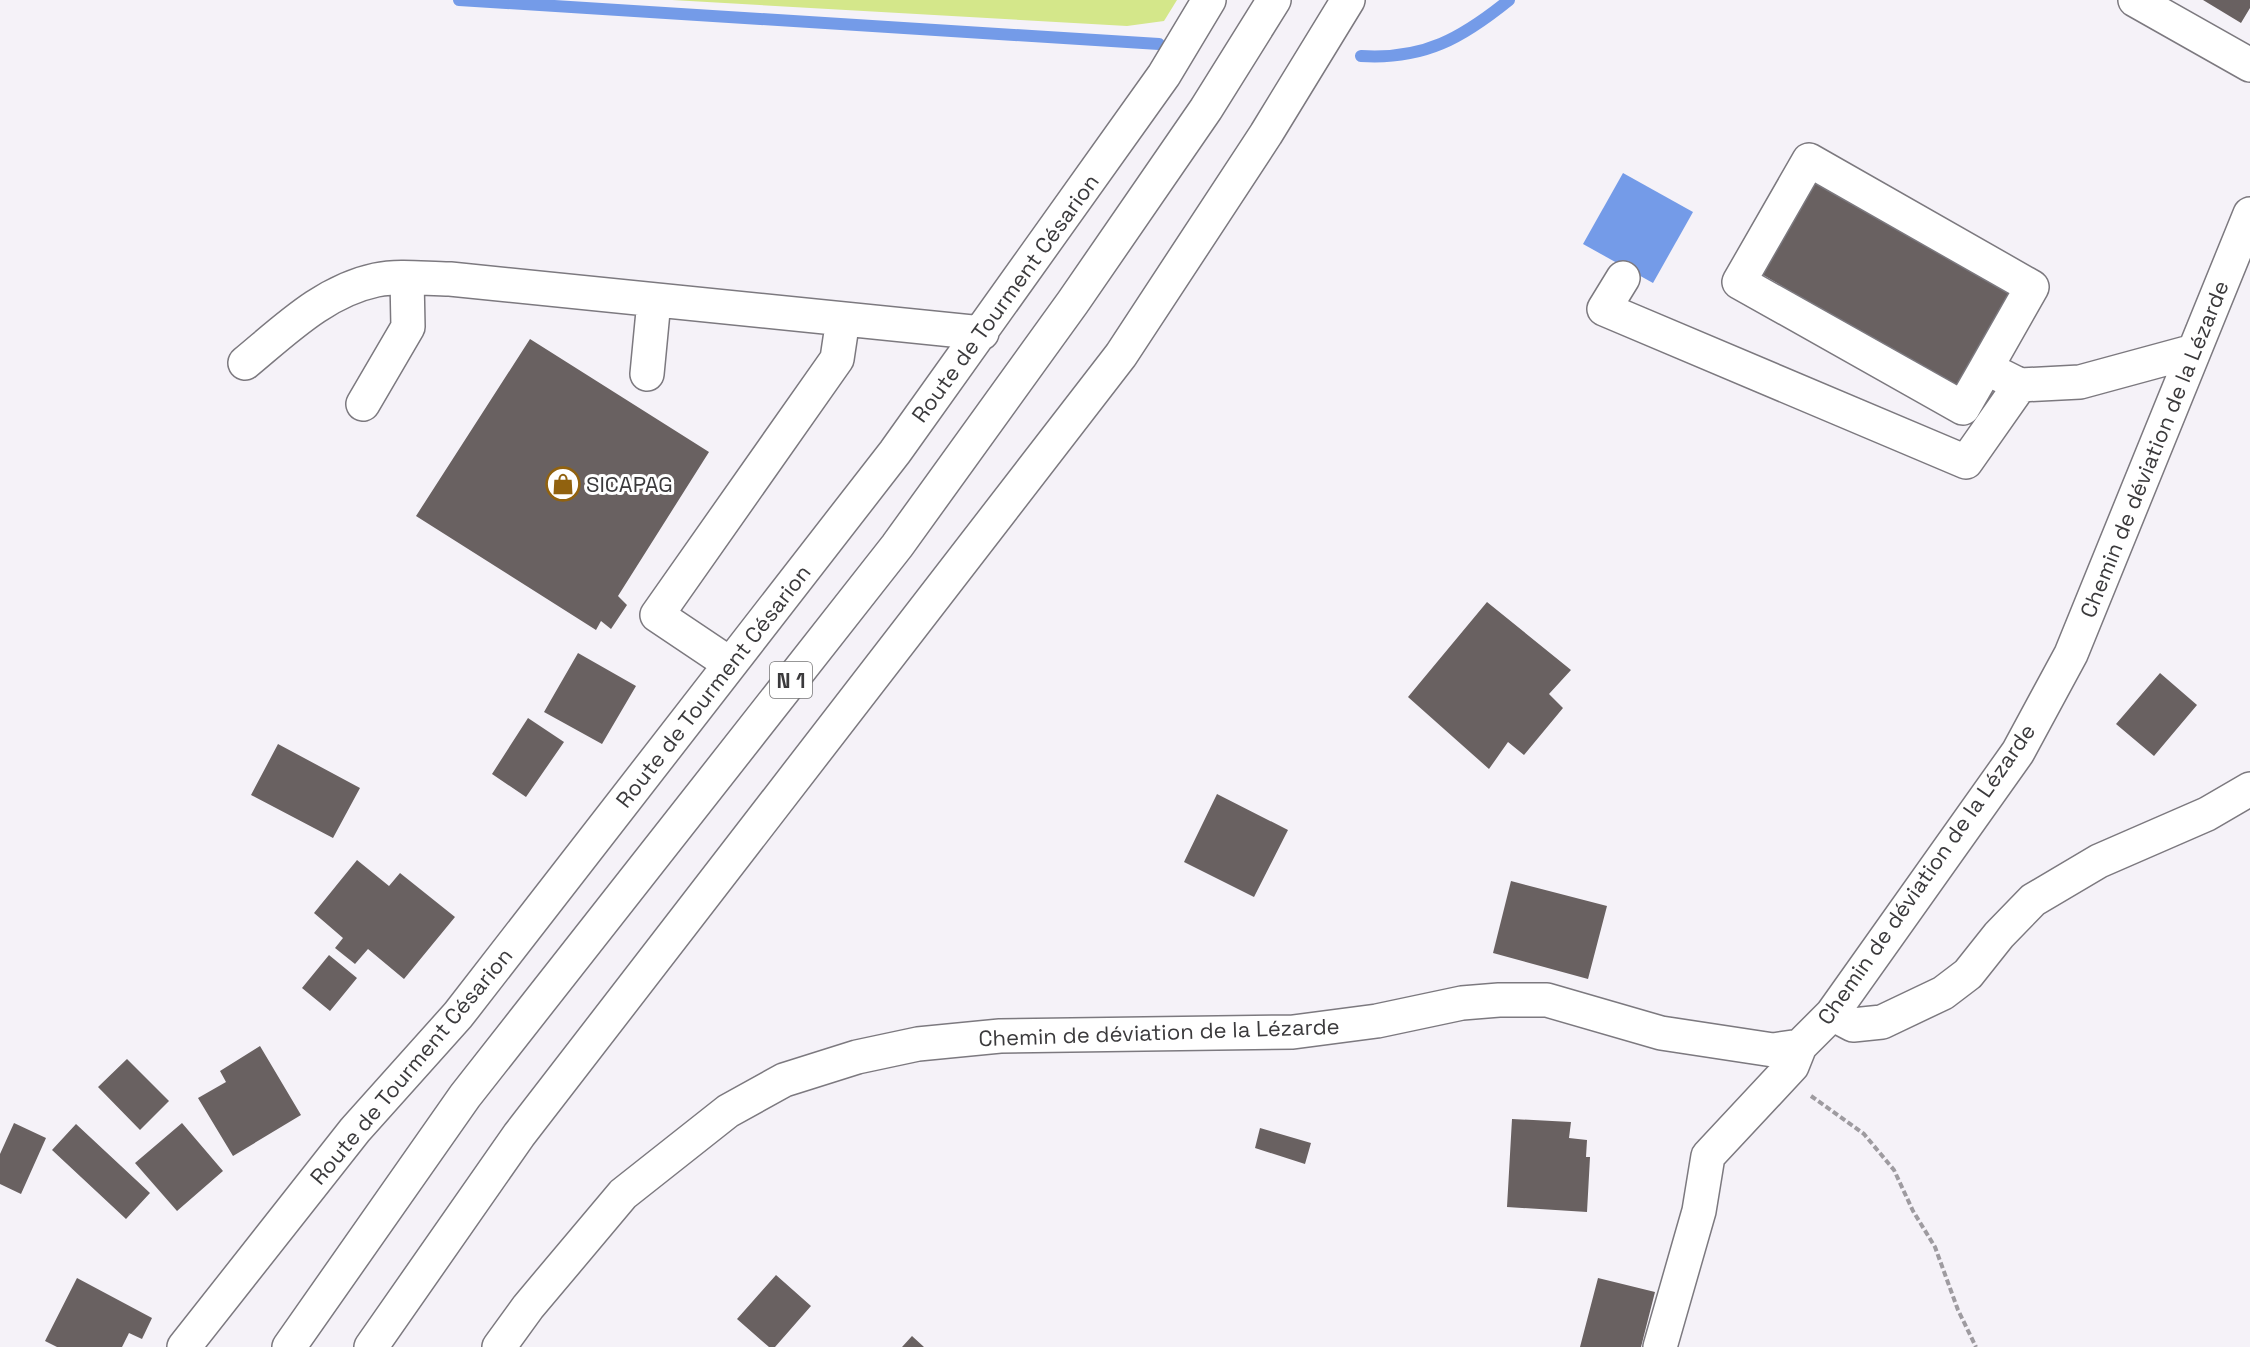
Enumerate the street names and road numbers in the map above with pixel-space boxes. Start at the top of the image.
street label: Route de Tourment Césarion [905,168,1105,428]
street label: Chemin de déviation de la Lézarde [2073,276,2235,622]
street label: Route de Tourment Césarion [609,559,817,813]
road number: N 1 [770,662,812,698]
street label: Chemin de déviation de la Lézarde [1811,718,2041,1030]
street label: Route de Tourment Césarion [304,942,518,1190]
street label: Chemin de déviation de la Lézarde [978,1012,1340,1052]

